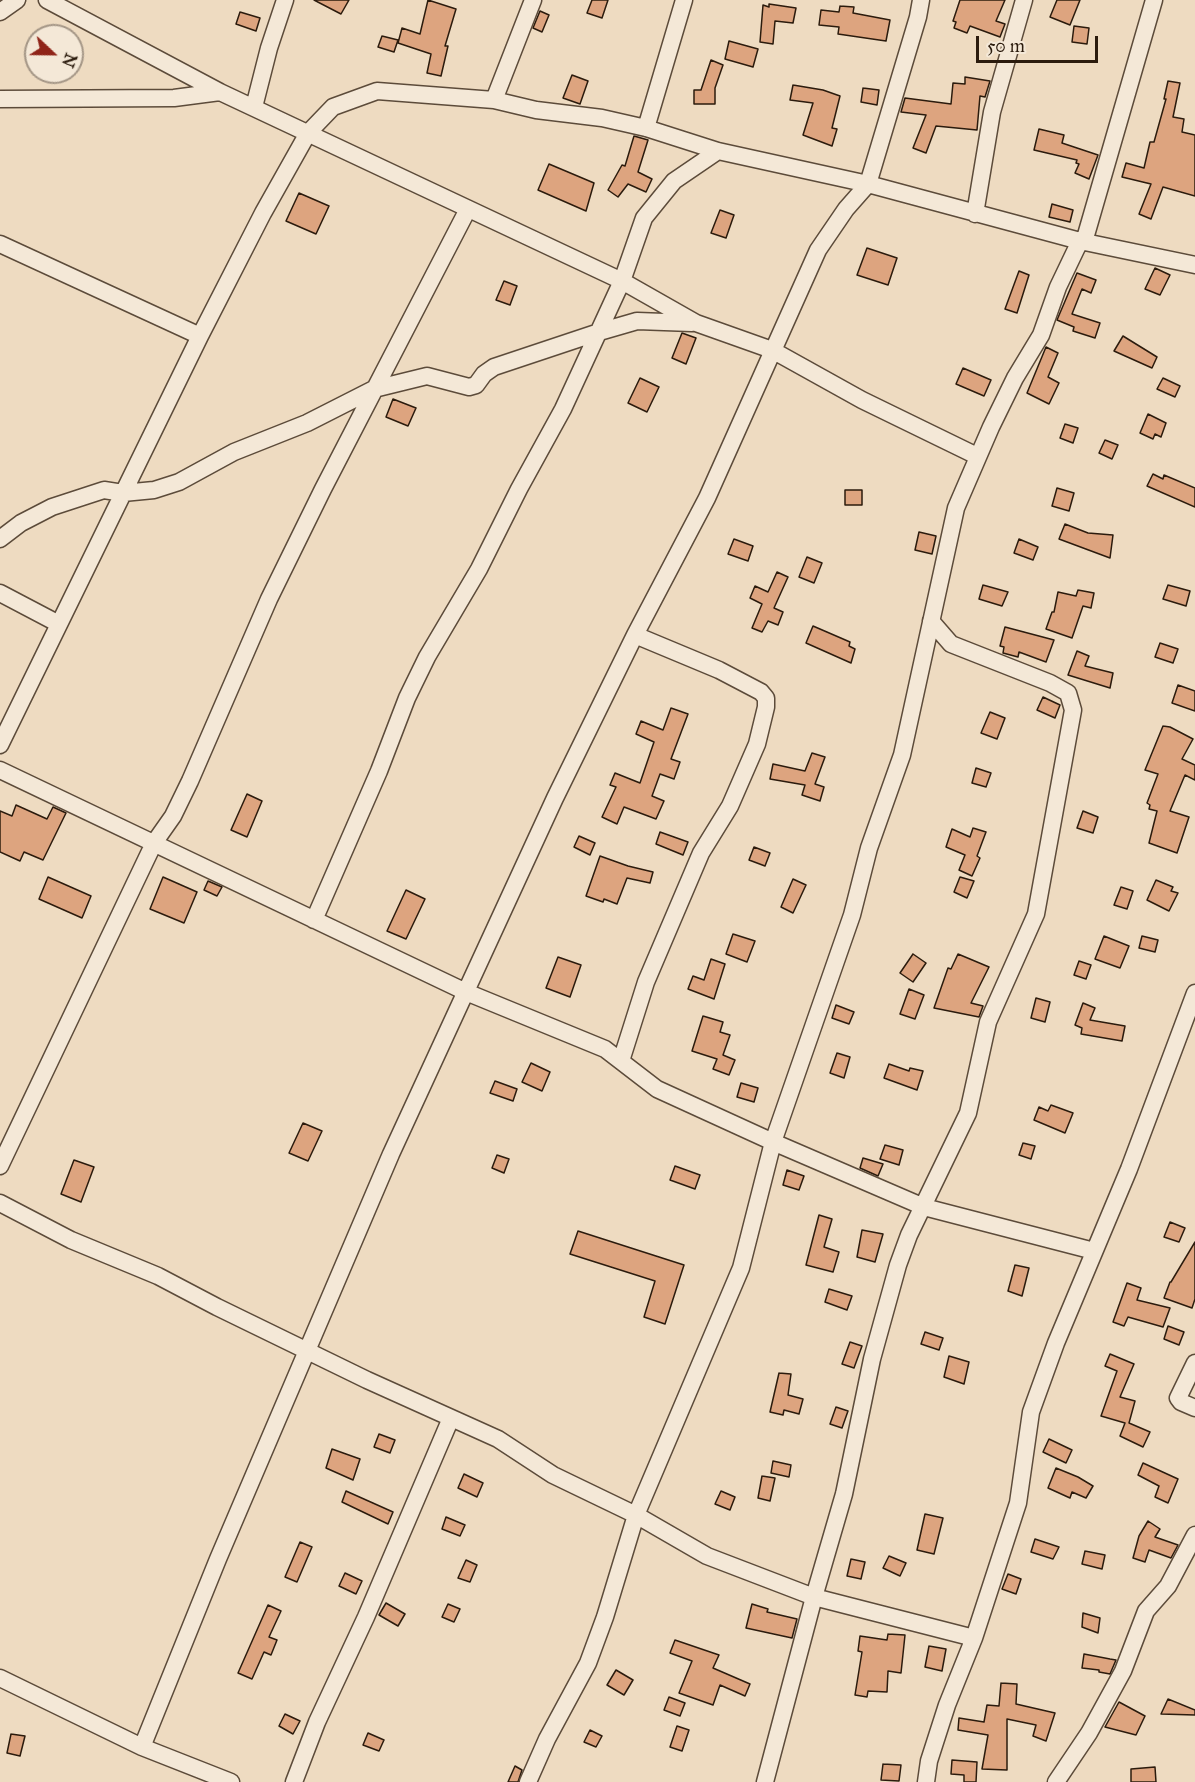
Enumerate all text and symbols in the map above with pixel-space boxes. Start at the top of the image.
north arrow [24,24,84,84]
scale bar [979,24,1100,62]
text: 50 m [987,35,1025,57]
text: N [58,50,81,70]

